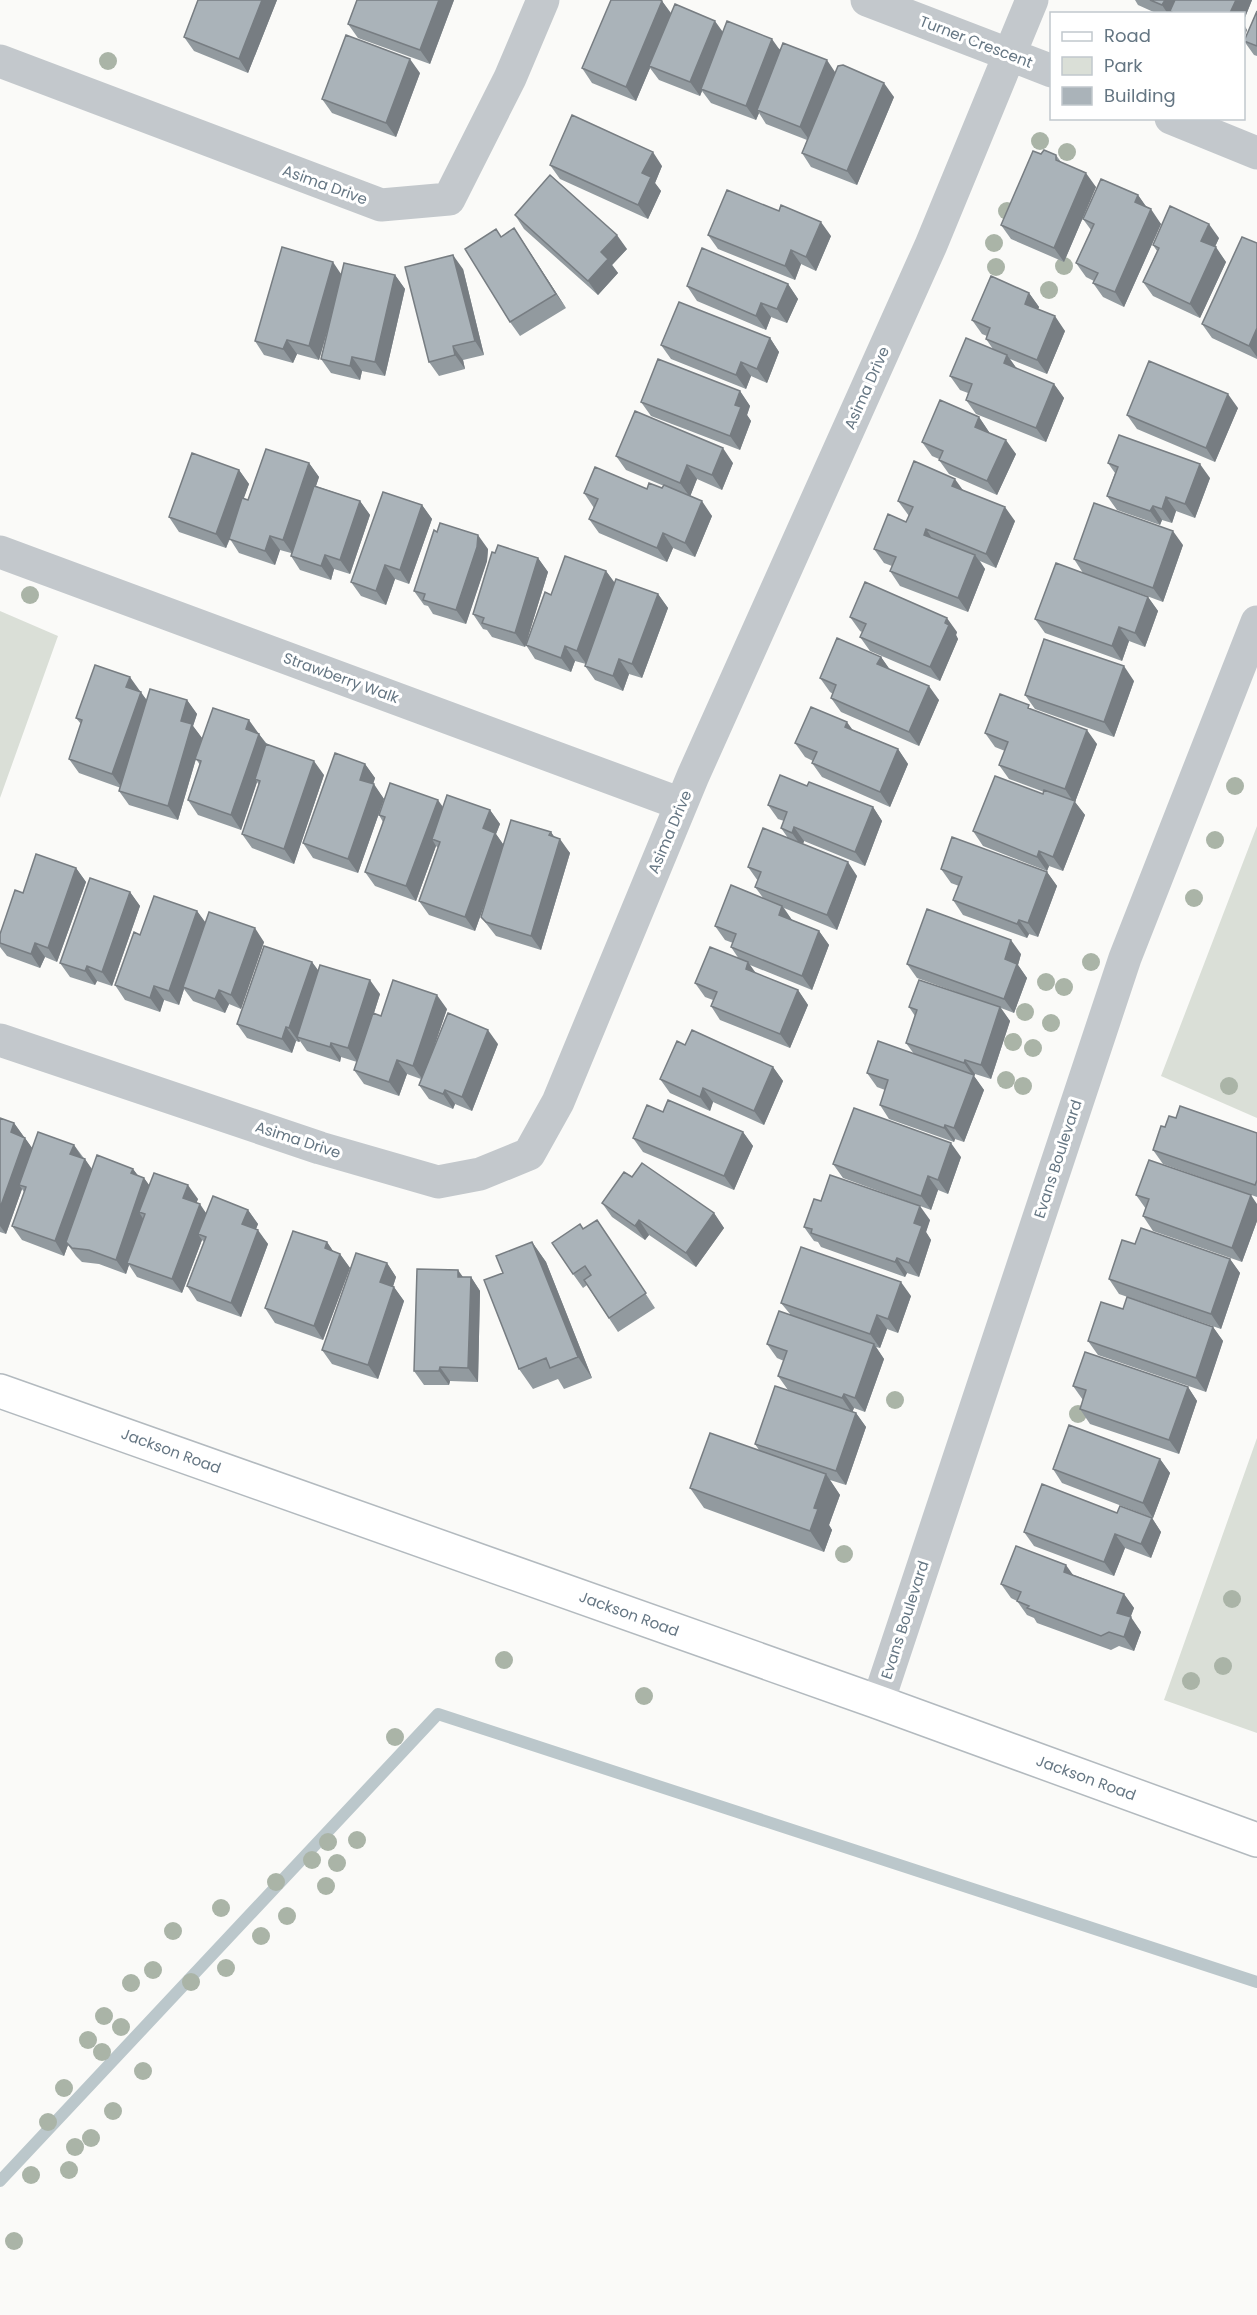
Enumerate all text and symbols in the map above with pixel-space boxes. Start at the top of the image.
street label: Turner Crescent [917,10,1036,73]
legend [1050,12,1245,120]
text: Road [1104,23,1151,48]
text: Park [1104,53,1143,78]
text: Building [1104,83,1176,108]
street label: Asima Drive [280,159,371,210]
street label: Asima Drive [839,343,894,433]
street label: Strawberry Walk [280,647,402,708]
street label: Asima Drive [643,787,697,877]
street label: Evans Boulevard [1028,1097,1087,1221]
street label: Asima Drive [253,1116,344,1163]
street label: Jackson Road [118,1423,224,1478]
street label: Evans Boulevard [875,1558,934,1682]
street label: Jackson Road [576,1586,682,1641]
street label: Jackson Road [1033,1750,1139,1805]

